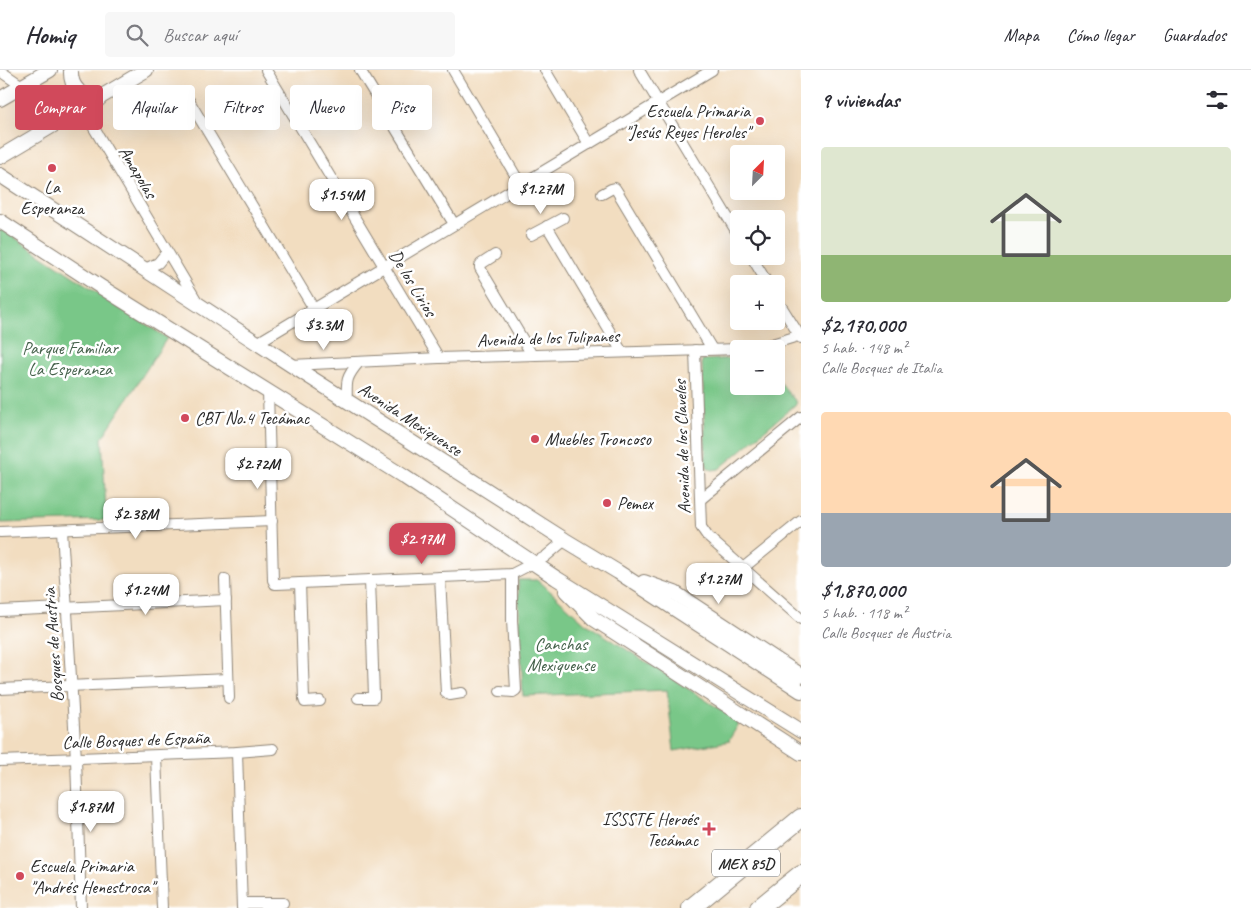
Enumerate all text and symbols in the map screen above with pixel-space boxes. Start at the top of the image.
search box [105,12,455,57]
text: Homiq [25,20,75,50]
icon: search [123,21,151,49]
text: Buscar aquí [163,23,237,47]
text: Mapa [1004,24,1039,46]
text: Cómo llegar [1067,24,1135,46]
text: Guardados [1163,24,1226,46]
chip: Comprar [15,85,103,130]
chip: Alquilar [113,85,195,130]
chip: Filtros [205,85,280,130]
chip: Nuevo [290,85,362,130]
chip: Piso [372,85,432,130]
icon: filters [1203,86,1231,114]
text: 9 viviendas [821,87,899,113]
place label: Escuela Primaria "Jesús Reyes Heroles" [625,100,754,143]
marker: Escuela Primaria "Jesús Reyes Heroles" [754,115,766,127]
street label: Amapolas [114,142,163,204]
north arrow [730,145,785,200]
map controls [730,145,785,395]
marker: La Esperanza [46,162,58,174]
pin: $1.27M [500,172,582,215]
place label: La Esperanza [20,176,85,219]
pin: $1.54M [301,178,383,221]
text: $1.27M [519,179,563,199]
icon: home [981,180,1071,270]
text: $1.54M [320,185,364,205]
button: locate [730,210,785,265]
street label: De los Lirios [384,246,442,322]
button: + [730,275,785,330]
pin: $3.3M [289,308,359,351]
text: $2,170,000 [821,312,905,338]
text: $3.3M [306,315,342,335]
street label: Avenida de los Tulipanes [477,324,621,351]
park label: Parque Familiar La Esperanza [22,337,119,380]
text: 5 hab. · 148 m² [821,338,907,358]
button: − [730,340,785,395]
text: Calle Bosques de Italia [821,358,942,378]
street label: Avenida Mexiquense [354,377,467,461]
street label: Avenida de los Claveles [669,378,695,514]
place label: CBT No.4 Tecámac [195,407,310,429]
marker: CBT No.4 Tecámac [179,412,191,424]
place label: Muebles Troncoso [545,428,652,450]
marker: Muebles Troncoso [529,433,541,445]
icon: home [981,445,1071,535]
pin: $2.72M [217,448,299,490]
text: $2.72M [236,454,280,474]
place label: Pemex [617,492,655,514]
marker: Pemex [601,497,613,509]
pin: $2.38M [95,498,177,540]
text: $2.38M [114,504,158,524]
pin: $2.17M [381,522,463,565]
text: $2.17M [400,529,444,549]
pin: $1.27M [678,562,760,605]
text: $1.27M [697,569,741,589]
pin: $1.24M [105,574,187,616]
text: $1,870,000 [821,577,905,603]
text: $1.24M [124,580,168,600]
street label: Bosques de Austria [38,586,68,703]
text: 5 hab. · 118 m² [821,603,907,623]
text: Calle Bosques de Austria [821,623,951,643]
park label: Canchas Mexiquense [527,633,596,676]
street label: Calle Bosques de España [62,726,211,754]
pin: $1.87M [50,790,132,833]
text: $1.87M [69,797,113,817]
place label: ISSSTE Heroés Tecámac [602,808,700,851]
marker: ISSSTE Heroés Tecámac [702,822,716,836]
road number: MEX 85D [712,850,780,876]
place label: Escuela Primaria "Andrés Henestrosa" [30,855,158,898]
marker: Escuela Primaria "Andrés Henestrosa" [14,870,26,882]

